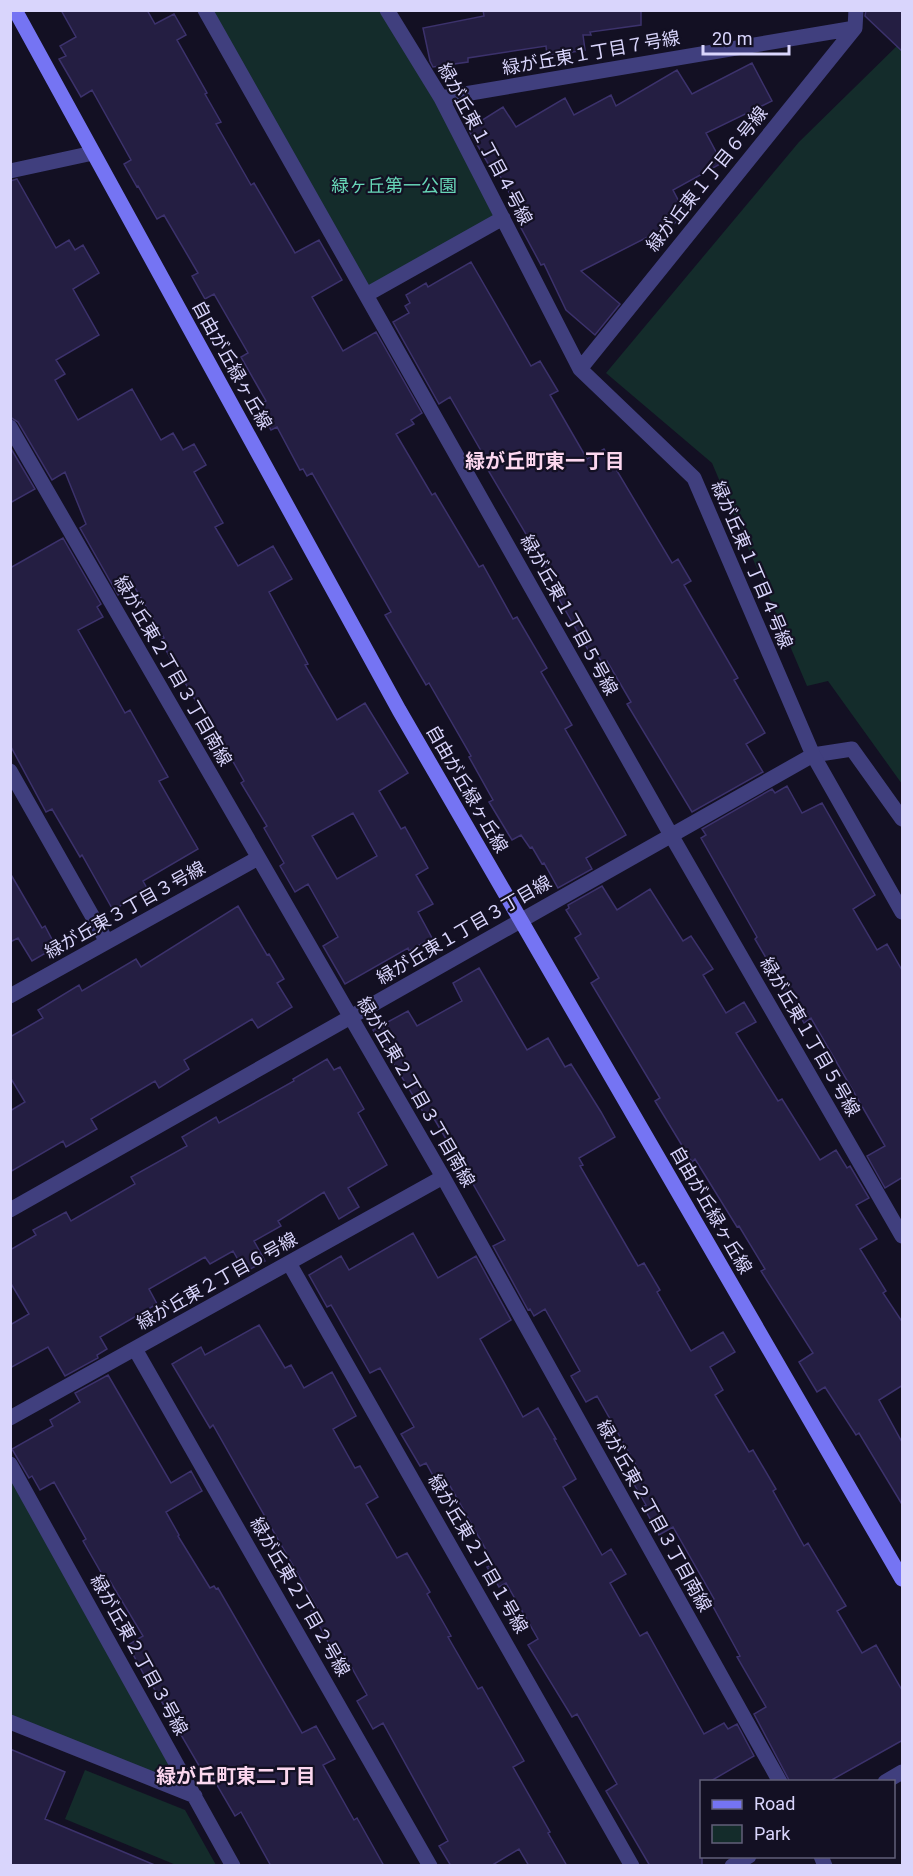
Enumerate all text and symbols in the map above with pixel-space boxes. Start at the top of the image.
scale bar [703,18,788,56]
street label: 緑が丘東１丁目７号線 [500,27,681,78]
text: 20 m [712,28,752,49]
street label: 緑が丘東１丁目４号線 [434,59,537,228]
street label: 緑が丘東１丁目６号線 [642,102,771,255]
park label: 緑ヶ丘第一公園 [331,175,457,196]
street label: 自由が丘緑ヶ丘線 [188,297,277,433]
district label: 緑が丘町東一丁目 [465,449,625,473]
street label: 緑が丘東１丁目４号線 [708,478,797,652]
street label: 緑が丘東１丁目５号線 [517,531,622,699]
street label: 緑が丘東２丁目３丁目南線 [110,572,237,770]
street label: 自由が丘緑ヶ丘線 [422,721,513,856]
street label: 緑が丘東３丁目３号線 [41,857,209,962]
street label: 緑が丘東１丁目３丁目線 [373,871,555,988]
street label: 緑が丘東１丁目５号線 [756,954,865,1120]
street label: 緑が丘東２丁目３丁目南線 [353,993,480,1191]
street label: 自由が丘緑ヶ丘線 [666,1142,757,1277]
street label: 緑が丘東２丁目６号線 [133,1228,301,1333]
street label: 緑が丘東２丁目３丁目南線 [593,1416,716,1615]
street label: 緑が丘東２丁目１号線 [424,1471,533,1637]
street label: 緑が丘東２丁目２号線 [246,1514,355,1680]
street label: 緑が丘東２丁目３号線 [87,1571,192,1739]
district label: 緑が丘町東二丁目 [156,1764,316,1788]
legend [700,1780,895,1858]
text: Road [754,1793,795,1814]
text: Park [754,1823,791,1844]

